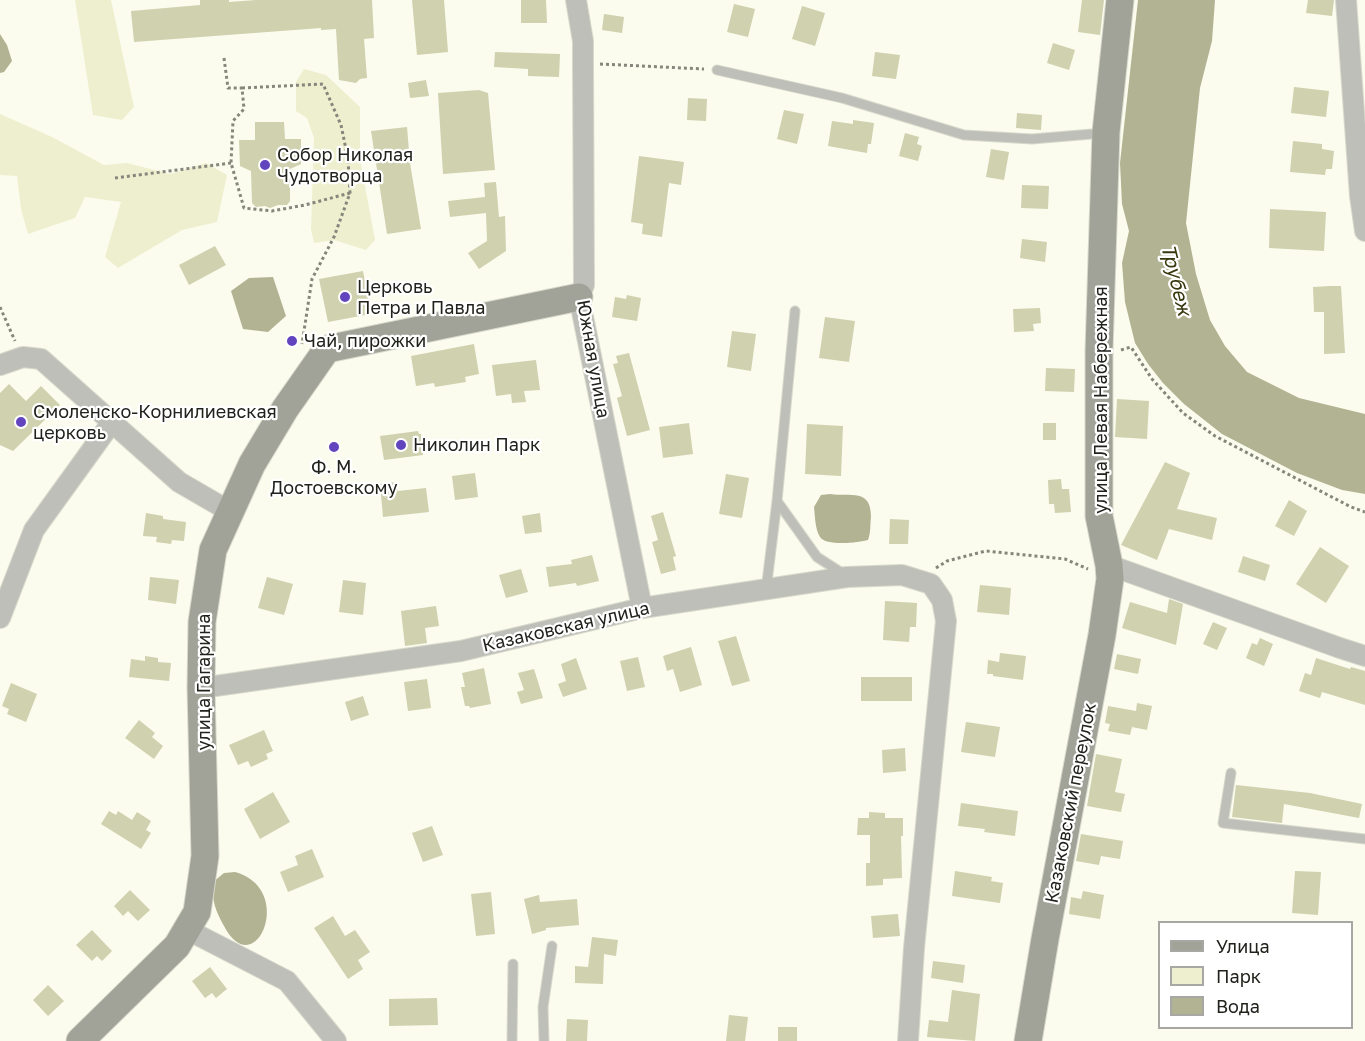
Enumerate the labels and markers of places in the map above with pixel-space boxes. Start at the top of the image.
place label: Собор Николая Чудотворца [277,144,413,186]
marker: Собор Николая Чудотворца [258,158,272,172]
place label: Церковь Петра и Павла [357,276,485,318]
marker: Церковь Петра и Павла [338,290,352,304]
place label: Чай, пирожки [304,330,426,352]
marker: Чай, пирожки [285,334,299,348]
place label: Смоленско-Корнилиевская церковь [33,401,277,444]
marker: Смоленско-Корнилиевская церковь [14,415,28,429]
place label: Николин Парк [413,434,540,456]
marker: Николин Парк [394,438,408,452]
marker: Ф. М. Достоевскому [327,440,341,454]
place label: Ф. М. Достоевскому [270,456,398,498]

